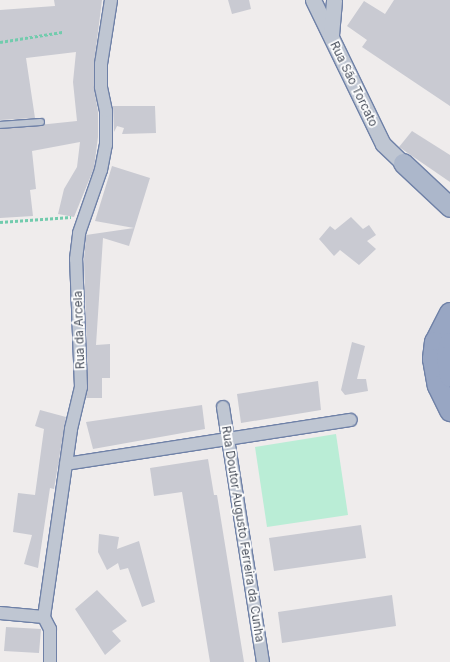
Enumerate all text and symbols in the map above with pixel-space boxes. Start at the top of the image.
street label: Rua São Torcato [327,39,381,129]
street label: Rua da Arcela [70,291,88,369]
street label: Rua Doutor Augusto Ferreira da Cunha [219,425,267,643]

